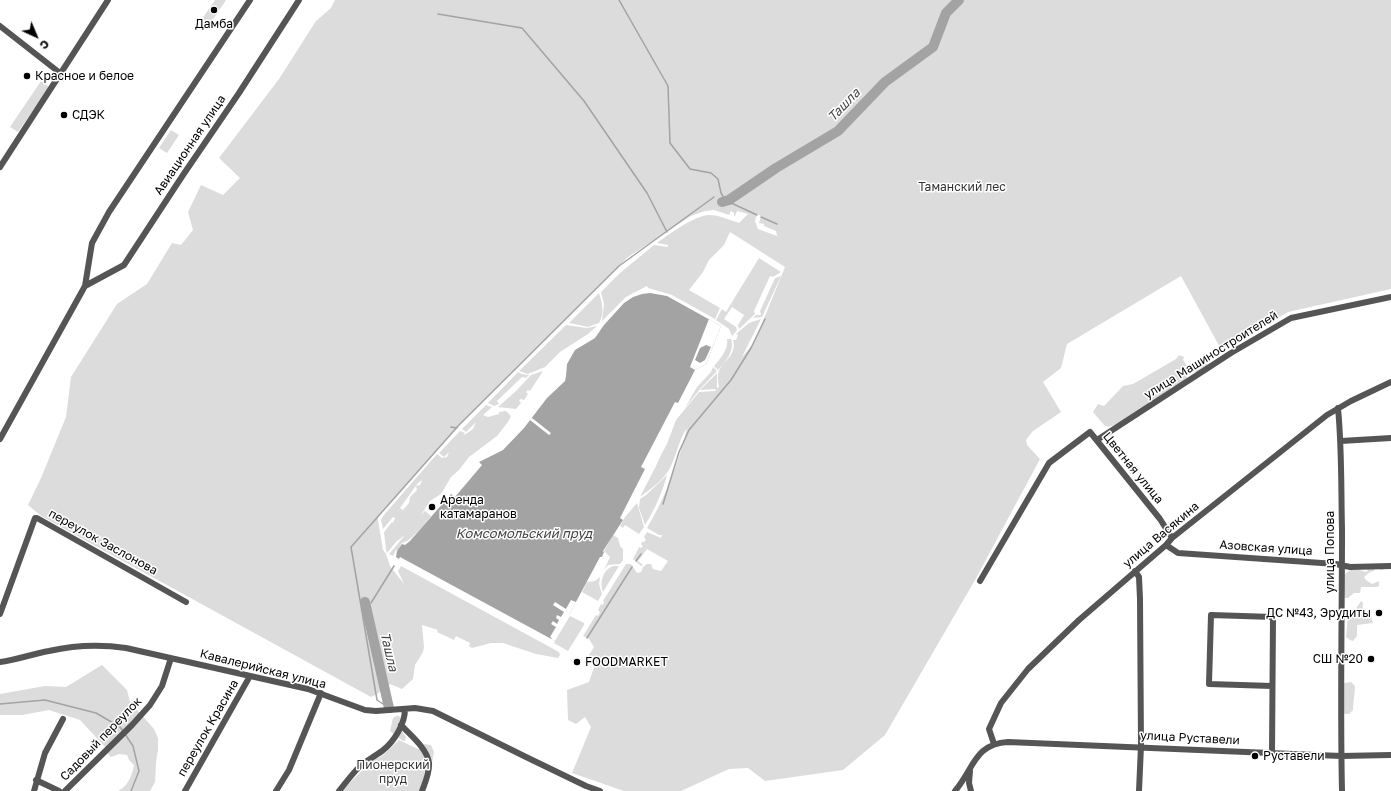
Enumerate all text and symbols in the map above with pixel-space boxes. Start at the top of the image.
marker: Дамба [209,5,219,15]
north arrow [16,16,56,56]
place label: Дамба [195,17,233,31]
text: С [37,38,52,52]
place label: Красное и белое [35,69,134,83]
marker: Красное и белое [22,71,32,81]
water label: Ташла [825,85,863,125]
street label: Авиационная улица [151,92,229,198]
place label: СДЭК [72,108,105,122]
marker: СДЭК [59,110,69,120]
park label: Таманский лес [918,180,1006,194]
street label: улица Машиностроителей [1141,308,1281,402]
street label: Цветная улица [1100,429,1166,507]
place label: Аренда катамаранов [440,493,517,521]
street label: улица Васякина [1120,499,1202,571]
marker: Аренда катамаранов [427,502,437,512]
street label: переулок Заслонова [46,506,160,578]
street label: улица Попова [1323,511,1337,593]
water label: Комсомольский пруд [456,526,592,542]
street label: Азовская улица [1219,538,1313,558]
place label: ДС №43, Эрудиты [1266,606,1371,620]
marker: ДС №43, Эрудиты [1374,608,1384,618]
water label: Ташла [377,631,401,673]
street label: Кавалерийская улица [198,646,328,692]
place label: СШ №20 [1313,652,1363,666]
marker: СШ №20 [1366,654,1376,664]
place label: FOODMARKET [585,655,668,669]
marker: FOODMARKET [572,657,582,667]
street label: переулок Красина [174,677,242,779]
street label: Садовый переулок [57,694,145,784]
street label: улица Руставели [1140,728,1240,748]
place label: Руставели [1263,749,1324,763]
marker: Руставели [1250,751,1260,761]
park label: Пионерский пруд [356,758,430,786]

